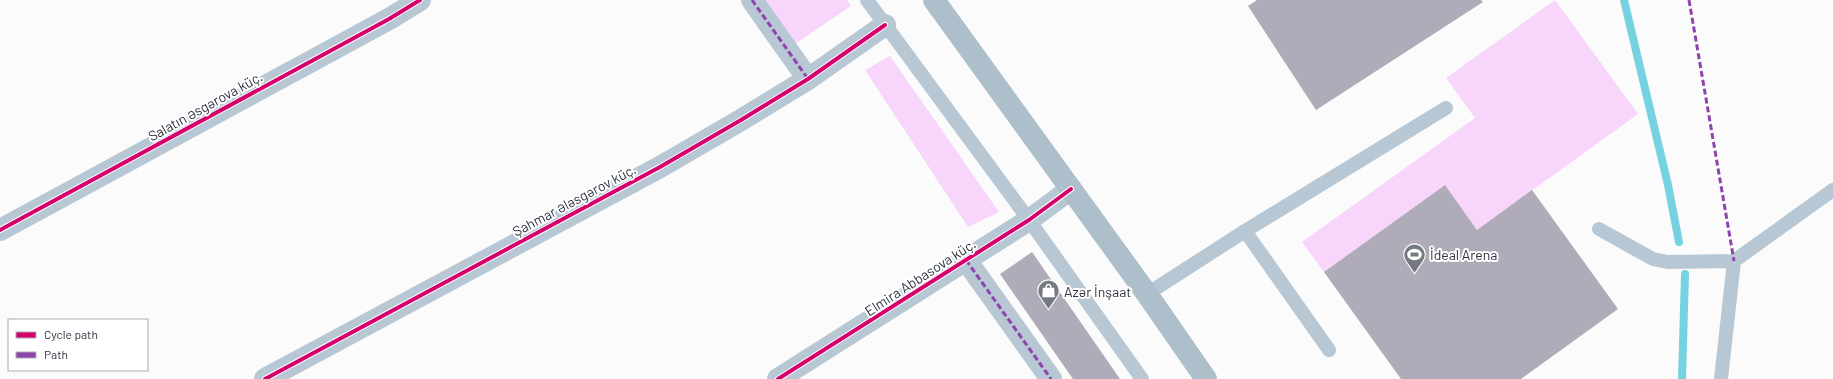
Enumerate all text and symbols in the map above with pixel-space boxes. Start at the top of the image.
street label: Salatın Əsgərova küç. [145,68,265,144]
street label: Şahmar Ələsgərov küç. [509,160,639,240]
street label: Elmira Abbasova küç. [861,235,979,319]
sports icon: İdeal Arena [1402,241,1428,274]
place label: İdeal Arena [1430,246,1498,263]
shop icon: Azər İnşaat [1036,278,1062,311]
place label: Azər İnşaat [1064,283,1131,300]
legend [8,319,148,371]
text: Cycle path [44,327,98,341]
text: Path [44,347,68,361]

